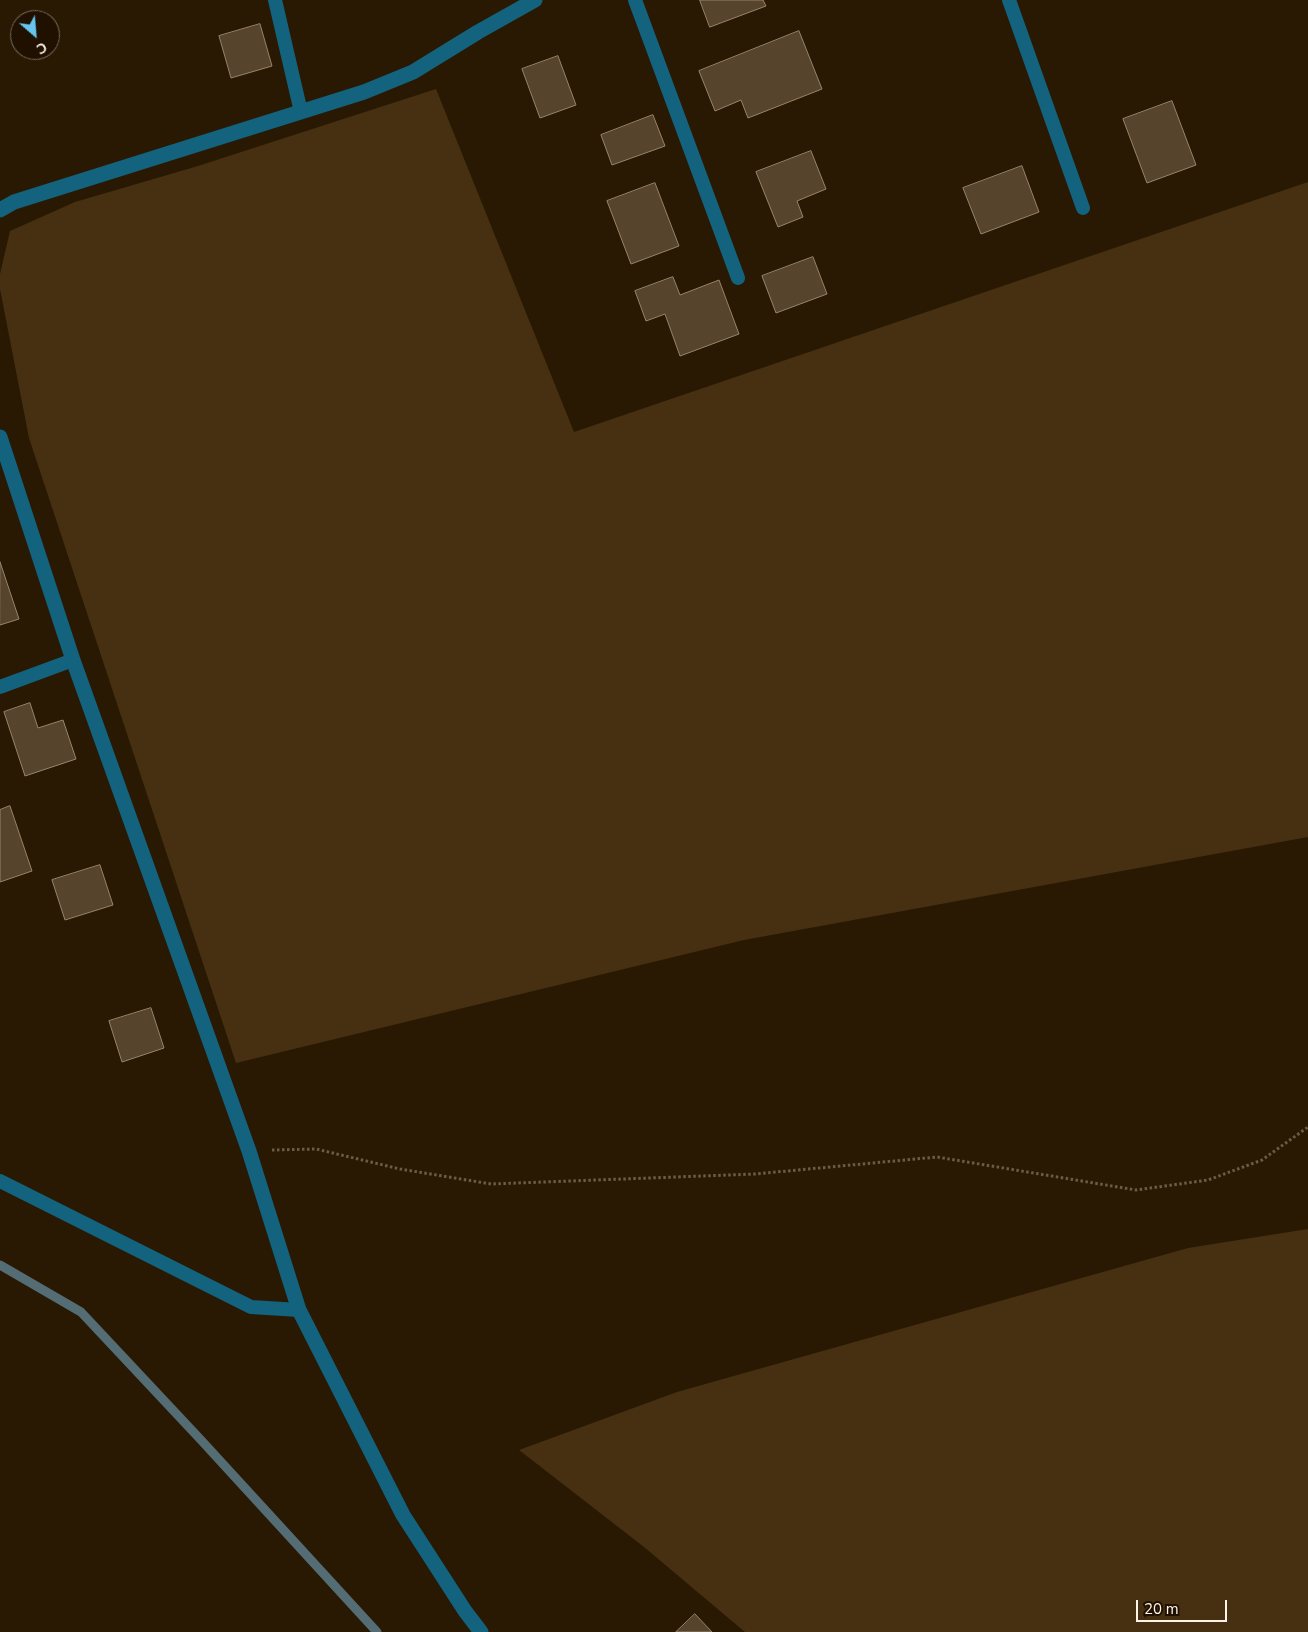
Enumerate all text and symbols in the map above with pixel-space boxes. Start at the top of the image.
north arrow [10,10,60,60]
text: С [33,37,50,59]
scale bar [1138,1590,1229,1622]
text: 20 m [1144,1599,1179,1619]

